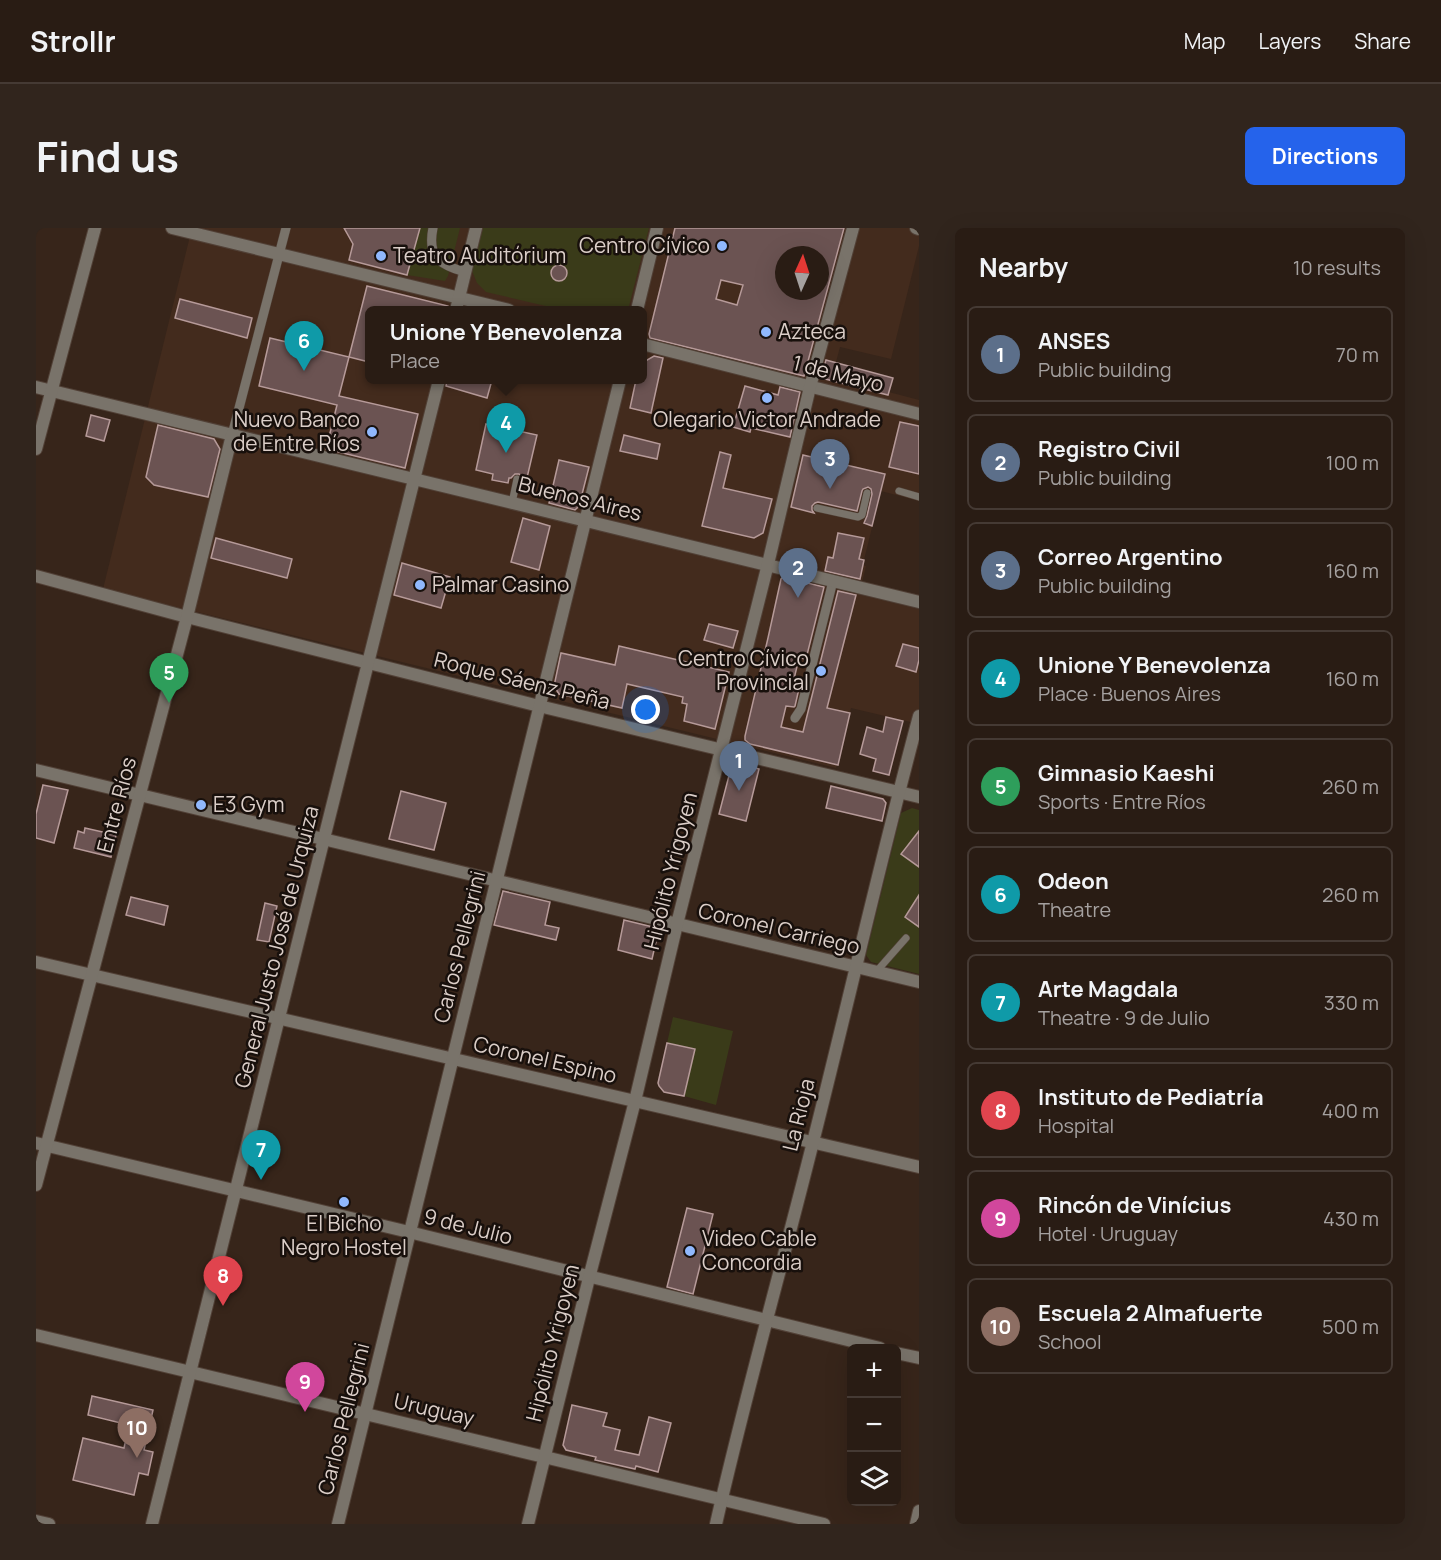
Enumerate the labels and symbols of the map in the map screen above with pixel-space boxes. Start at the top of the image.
place label: Centro Cívico [579,231,710,259]
marker: Centro Cívico [715,239,729,253]
place label: Teatro Auditórium [393,241,566,269]
north arrow [775,246,829,300]
marker: Teatro Auditórium [374,249,388,263]
place label: Azteca [778,317,846,345]
pin: 6 [284,322,324,371]
marker: Azteca [759,325,773,339]
street label: 1 de Mayo [790,348,887,398]
marker: Olegario Victor Andrade [760,391,774,405]
pin: 4 [486,404,526,453]
place label: Nuevo Banco de Entre Ríos [233,405,360,457]
place label: Olegario Victor Andrade [653,405,881,433]
marker: Nuevo Banco de Entre Ríos [365,425,379,439]
pin: 3 [810,440,850,489]
street label: Buenos Aires [516,469,645,527]
pin: 2 [778,548,818,598]
place label: Palmar Casino [432,570,569,598]
marker: Palmar Casino [413,578,427,592]
place label: Centro Cívico Provincial [678,644,809,696]
street label: Roque Sáenz Peña [431,645,613,715]
pin: 5 [150,654,188,703]
marker: Centro Cívico Provincial [814,664,828,678]
your location [631,695,660,724]
pin: 1 [720,742,758,791]
street label: Entre Ríos [90,754,142,856]
street label: Hipólito Yrigoyen [637,789,703,952]
place label: E3 Gym [213,790,284,818]
marker: E3 Gym [194,798,208,812]
street label: General Justo José de Urquiza [227,803,325,1091]
street label: Carlos Pellegrini [427,868,491,1026]
street label: Coronel Carriego [696,896,863,960]
street label: Coronel Espino [471,1029,620,1089]
street label: La Rioja [775,1075,821,1154]
pin: 7 [242,1130,280,1180]
marker: El Bicho Negro Hostel [337,1195,351,1209]
street label: 9 de Julio [421,1201,516,1251]
place label: El Bicho Negro Hostel [281,1209,407,1261]
place label: Video Cable Concordia [702,1224,817,1276]
marker: Video Cable Concordia [683,1244,697,1258]
pin: 8 [204,1256,243,1306]
street label: Hipólito Yrigoyen [519,1261,585,1424]
street label: Carlos Pellegrini [311,1340,375,1498]
pin: 9 [286,1362,324,1412]
street label: Uruguay [391,1386,477,1432]
pin: 10 [118,1408,156,1458]

